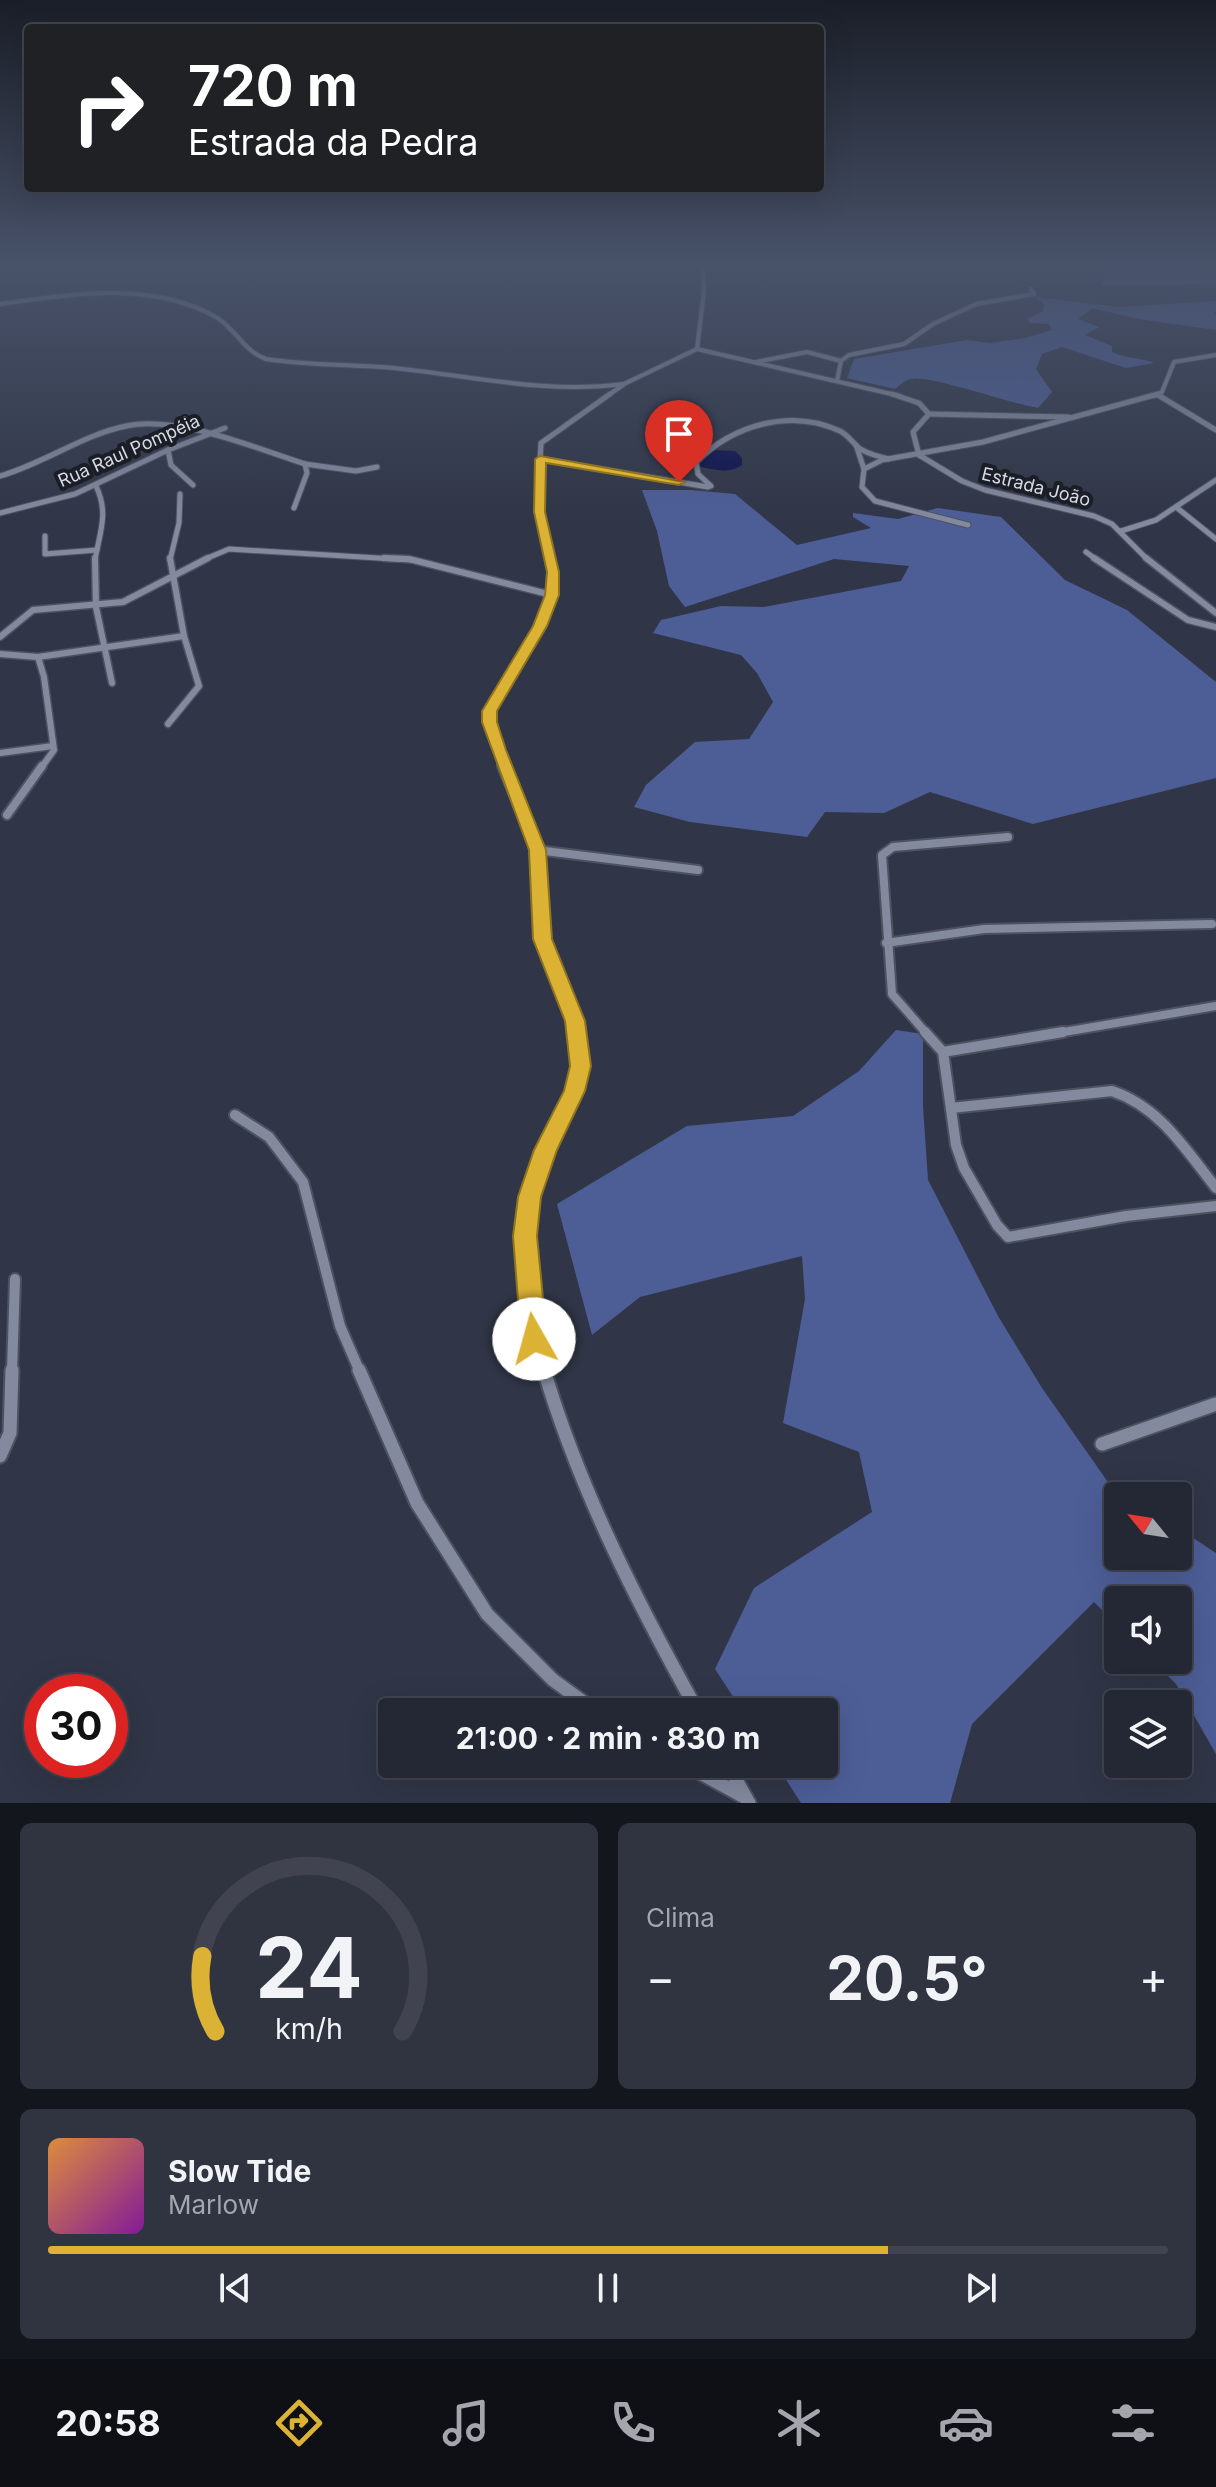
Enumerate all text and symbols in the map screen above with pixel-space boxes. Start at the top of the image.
text: 720 m [188,52,358,120]
icon: right [56,56,160,160]
text: Estrada da Pedra [188,120,479,164]
pin [645,400,713,482]
street label: Rua Raul Pompéia [55,410,203,491]
icon: arrive [657,412,701,456]
street label: Estrada João [980,463,1093,510]
position arrow [492,1297,576,1381]
north arrow [1104,1482,1192,1570]
map controls [1104,1482,1192,1778]
button: sound [1104,1586,1192,1674]
speed limit sign: 30 [24,1674,128,1778]
button: layers [1104,1690,1192,1778]
text: 21:00 · 2 min · 830 m [456,1720,760,1756]
text: Clima [646,1902,715,1933]
text: 24 [255,1917,363,2018]
text: 20.5° [826,1942,988,2014]
text: − [646,1951,675,2005]
text: + [1139,1951,1168,2005]
text: km/h [275,2011,343,2046]
text: Slow Tide [168,2153,311,2189]
text: Marlow [168,2189,259,2220]
icon: previous [213,2266,257,2310]
icon: pause [586,2266,630,2310]
icon: next [959,2266,1003,2310]
icon: directions [271,2395,327,2451]
icon: music [438,2395,494,2451]
icon: phone [605,2395,661,2451]
icon: climate [771,2395,827,2451]
icon: car [938,2395,994,2451]
icon: filters [1105,2395,1161,2451]
text: 20:58 [55,2401,161,2445]

